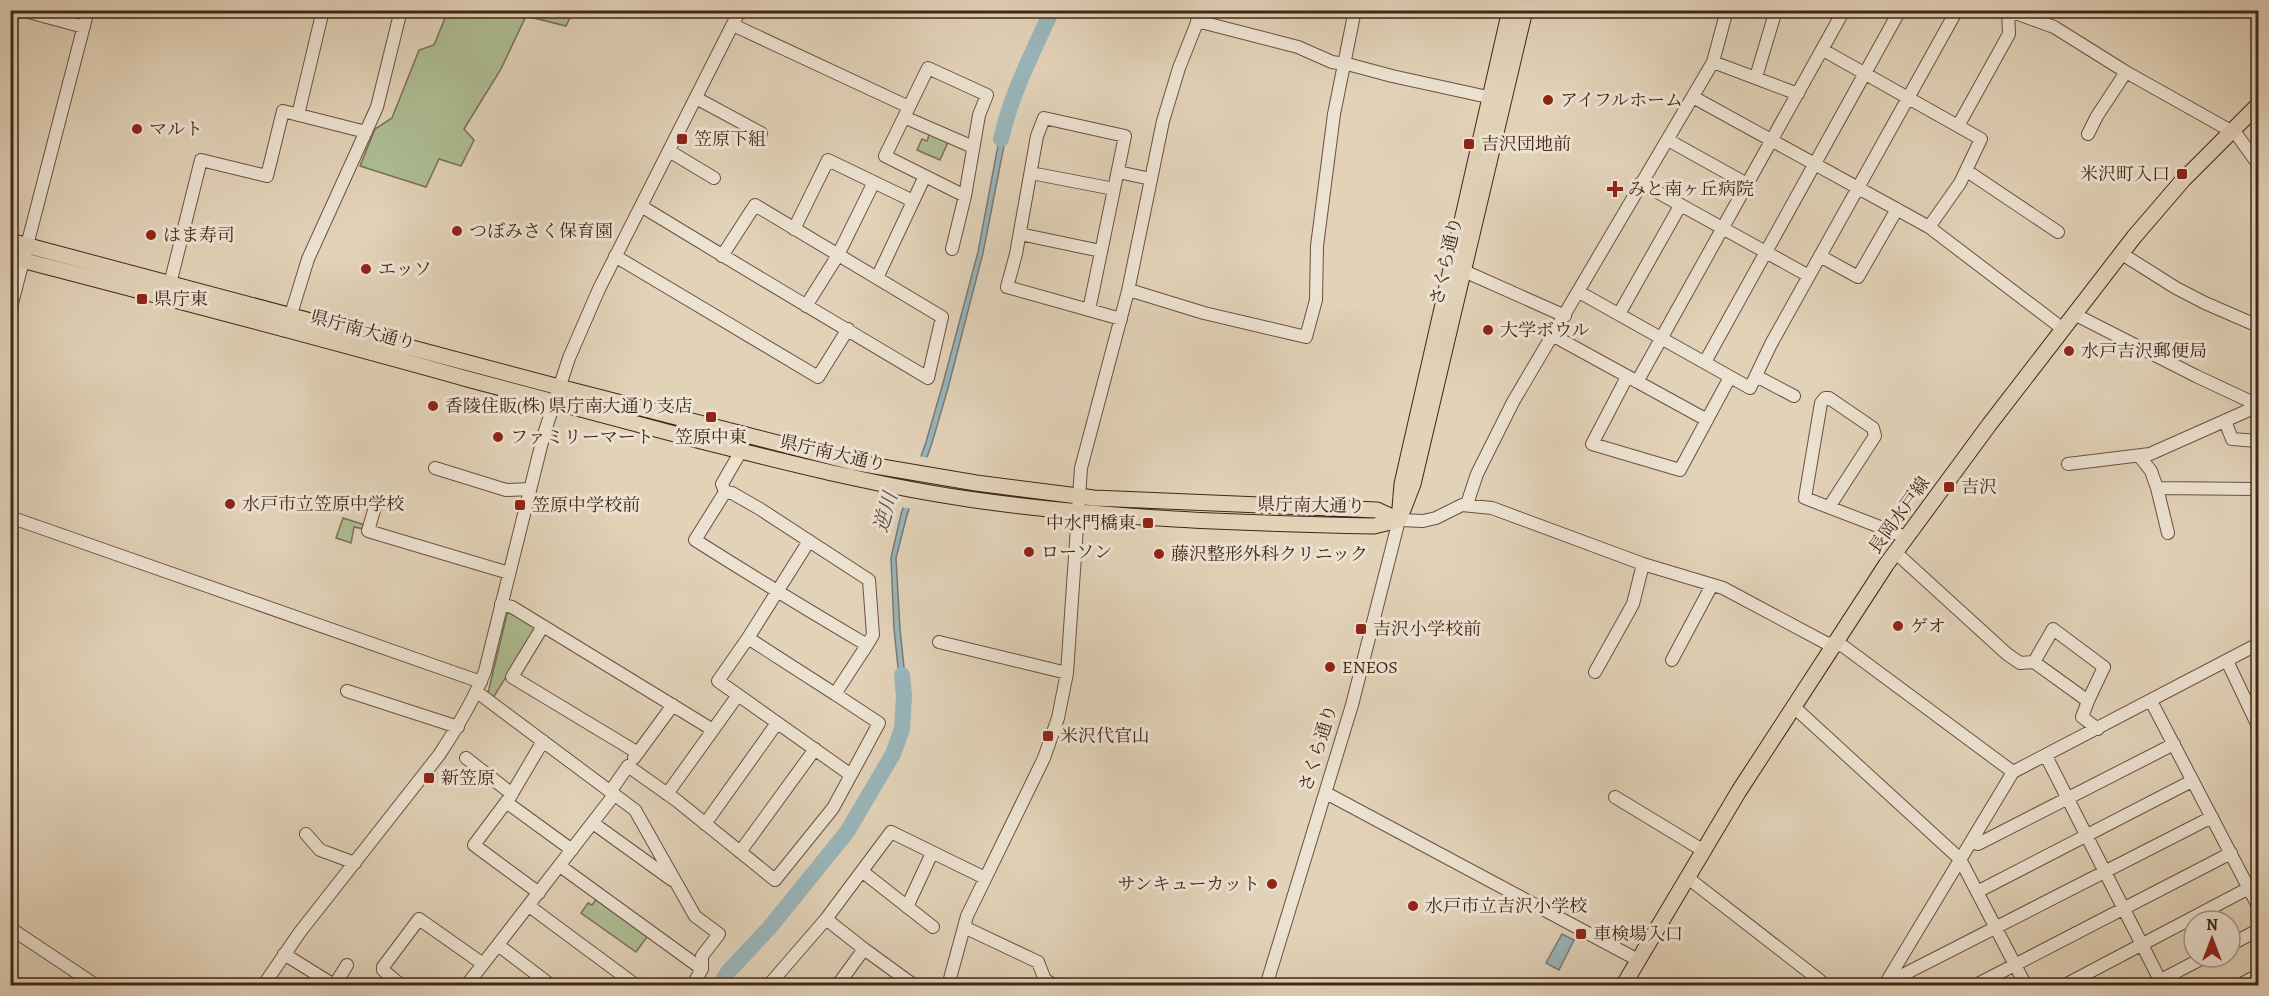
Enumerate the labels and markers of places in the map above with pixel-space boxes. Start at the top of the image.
place label: アイフルホーム [1560,88,1683,112]
marker: アイフルホーム [1541,93,1555,107]
place label: マルト [149,117,203,141]
marker: マルト [130,122,144,136]
place label: 笠原下組 [694,127,766,151]
marker: 笠原下組 [675,132,689,146]
place label: 吉沢団地前 [1481,132,1571,156]
marker: 吉沢団地前 [1462,137,1476,151]
place label: 米沢町入口 [2080,162,2170,186]
marker: 米沢町入口 [2175,167,2189,181]
place label: みと南ヶ丘病院 [1628,177,1754,201]
marker: みと南ヶ丘病院 [1606,180,1624,198]
place label: つぼみさく保育園 [469,219,613,243]
place label: はま寿司 [163,223,235,247]
marker: つぼみさく保育園 [450,224,464,238]
marker: はま寿司 [144,228,158,242]
place label: エッソ [378,257,432,281]
marker: エッソ [359,262,373,276]
place label: 県庁東 [154,287,208,311]
marker: 県庁東 [135,292,149,306]
place label: 大学ボウル [1500,318,1589,342]
marker: 大学ボウル [1481,323,1495,337]
place label: 水戸吉沢郵便局 [2081,339,2207,363]
marker: 水戸吉沢郵便局 [2062,344,2076,358]
place label: 香陵住販(株) 県庁南大通り支店 [445,394,692,418]
marker: 香陵住販(株) 県庁南大通り支店 [426,399,440,413]
marker: 笠原中東 [704,410,718,424]
place label: ファミリーマート [510,425,654,449]
place label: 笠原中東 [675,425,747,449]
marker: ファミリーマート [491,430,505,444]
place label: 吉沢 [1961,475,1997,499]
marker: 吉沢 [1942,480,1956,494]
place label: 水戸市立笠原中学校 [242,492,404,516]
place label: 笠原中学校前 [532,493,640,517]
marker: 水戸市立笠原中学校 [223,497,237,511]
marker: 笠原中学校前 [513,498,527,512]
place label: 中水門橋東 [1046,511,1136,535]
marker: 中水門橋東 [1141,516,1155,530]
place label: ローソン [1041,540,1112,564]
place label: 藤沢整形外科クリニック [1171,542,1368,566]
marker: ローソン [1022,545,1036,559]
marker: 藤沢整形外科クリニック [1152,547,1166,561]
place label: ゲオ [1910,614,1946,638]
place label: 吉沢小学校前 [1373,617,1481,641]
marker: ゲオ [1891,619,1905,633]
marker: 吉沢小学校前 [1354,622,1368,636]
place label: ENEOS [1342,655,1398,679]
marker: ENEOS [1323,660,1337,674]
place label: 米沢代官山 [1060,724,1150,748]
marker: 米沢代官山 [1041,729,1055,743]
place label: 新笠原 [441,766,495,790]
marker: 新笠原 [422,771,436,785]
place label: サンキューカット [1117,872,1260,896]
marker: サンキューカット [1265,877,1279,891]
place label: 水戸市立吉沢小学校 [1425,894,1587,918]
marker: 水戸市立吉沢小学校 [1406,899,1420,913]
place label: 車検場入口 [1593,922,1683,946]
marker: 車検場入口 [1574,927,1588,941]

